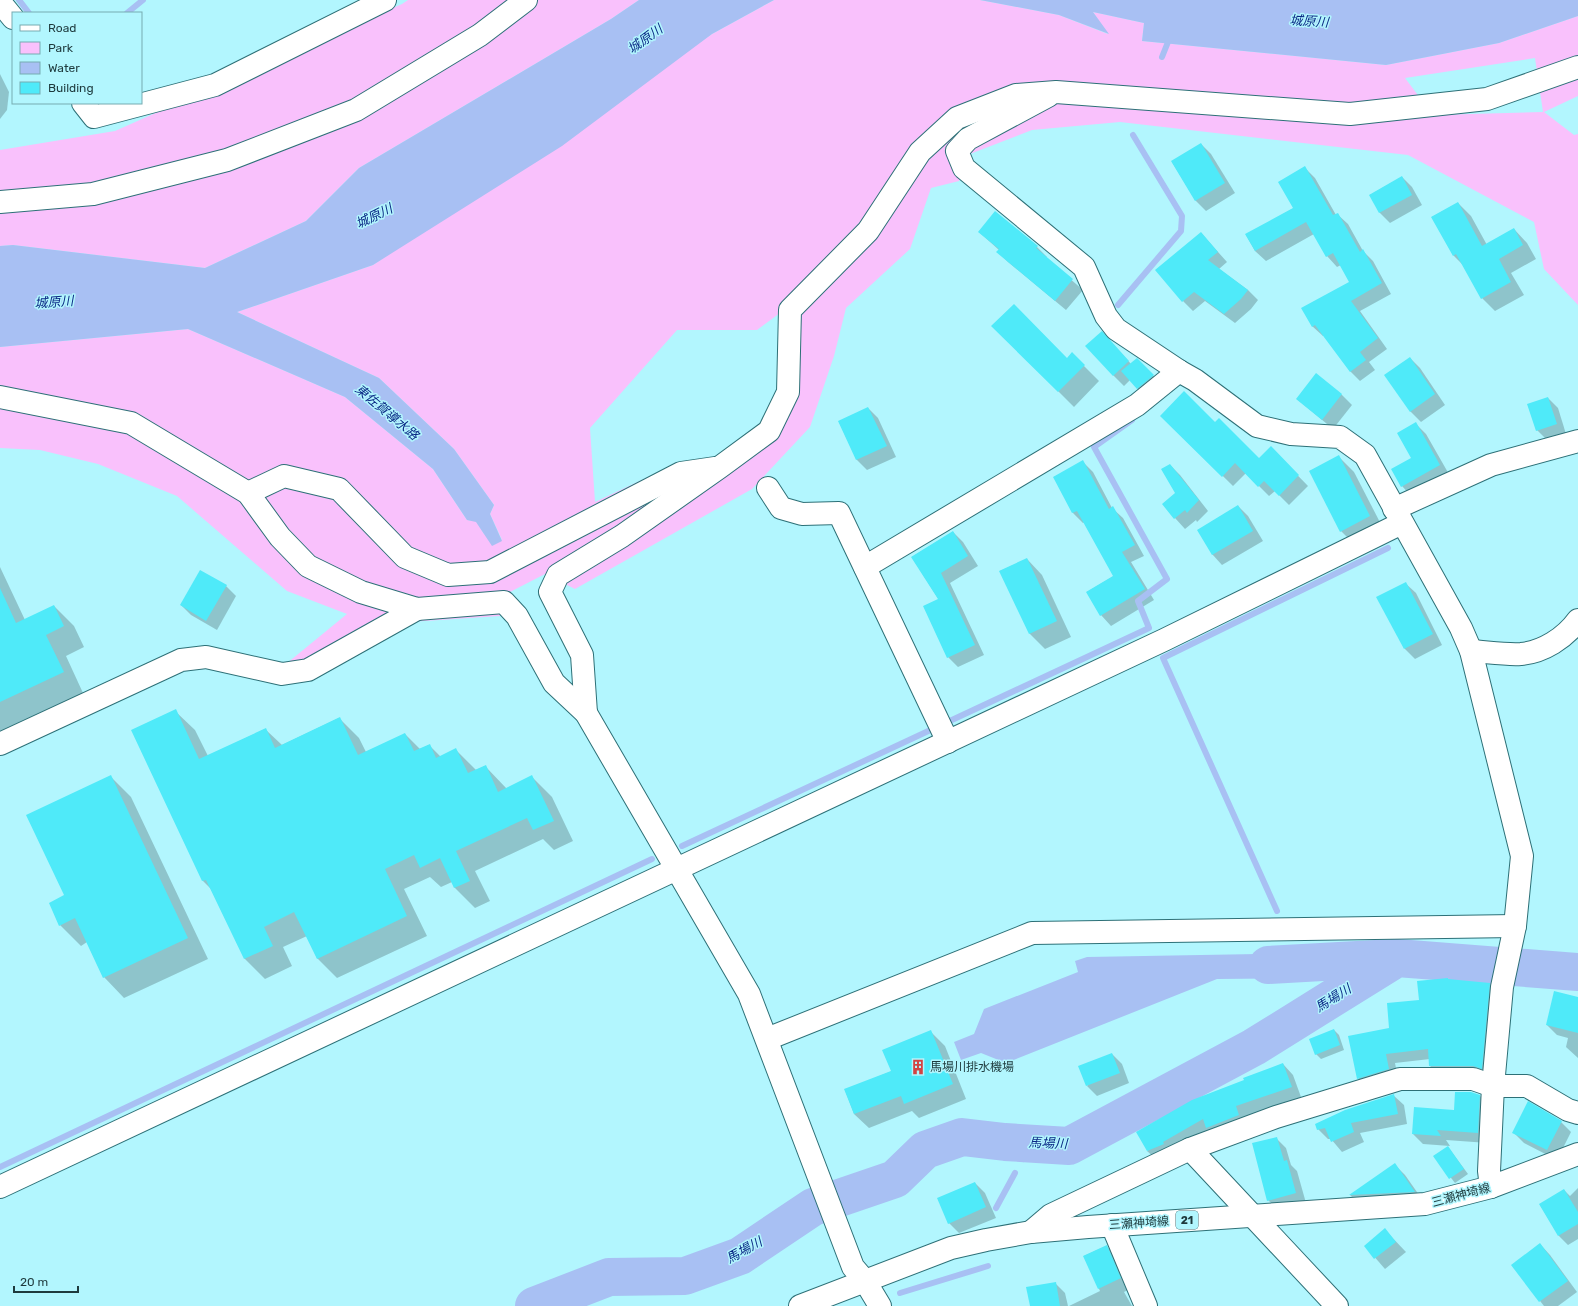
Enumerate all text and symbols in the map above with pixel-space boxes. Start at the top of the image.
legend [12,12,142,104]
water label: 城原川 [1289,12,1331,30]
water label: 城原川 [625,20,667,57]
text: Road [48,21,76,35]
text: Park [48,41,74,55]
text: Water [48,61,80,75]
text: Building [48,81,94,95]
water label: 城原川 [353,200,397,231]
water label: 城原川 [34,293,76,311]
water label: 東佐賀導水路 [352,381,422,443]
water label: 馬場川 [1312,980,1355,1015]
building icon: 馬場川排水機場 [909,1058,927,1076]
place label: 馬場川排水機場 [930,1060,1014,1074]
water label: 馬場川 [1028,1135,1070,1151]
street label: 三瀬神埼線 [1430,1180,1492,1210]
road number: 21 [1176,1211,1198,1229]
street label: 三瀬神埼線 [1109,1214,1169,1232]
water label: 馬場川 [723,1233,766,1266]
scale bar [14,1268,78,1294]
text: 20 m [20,1275,48,1289]

